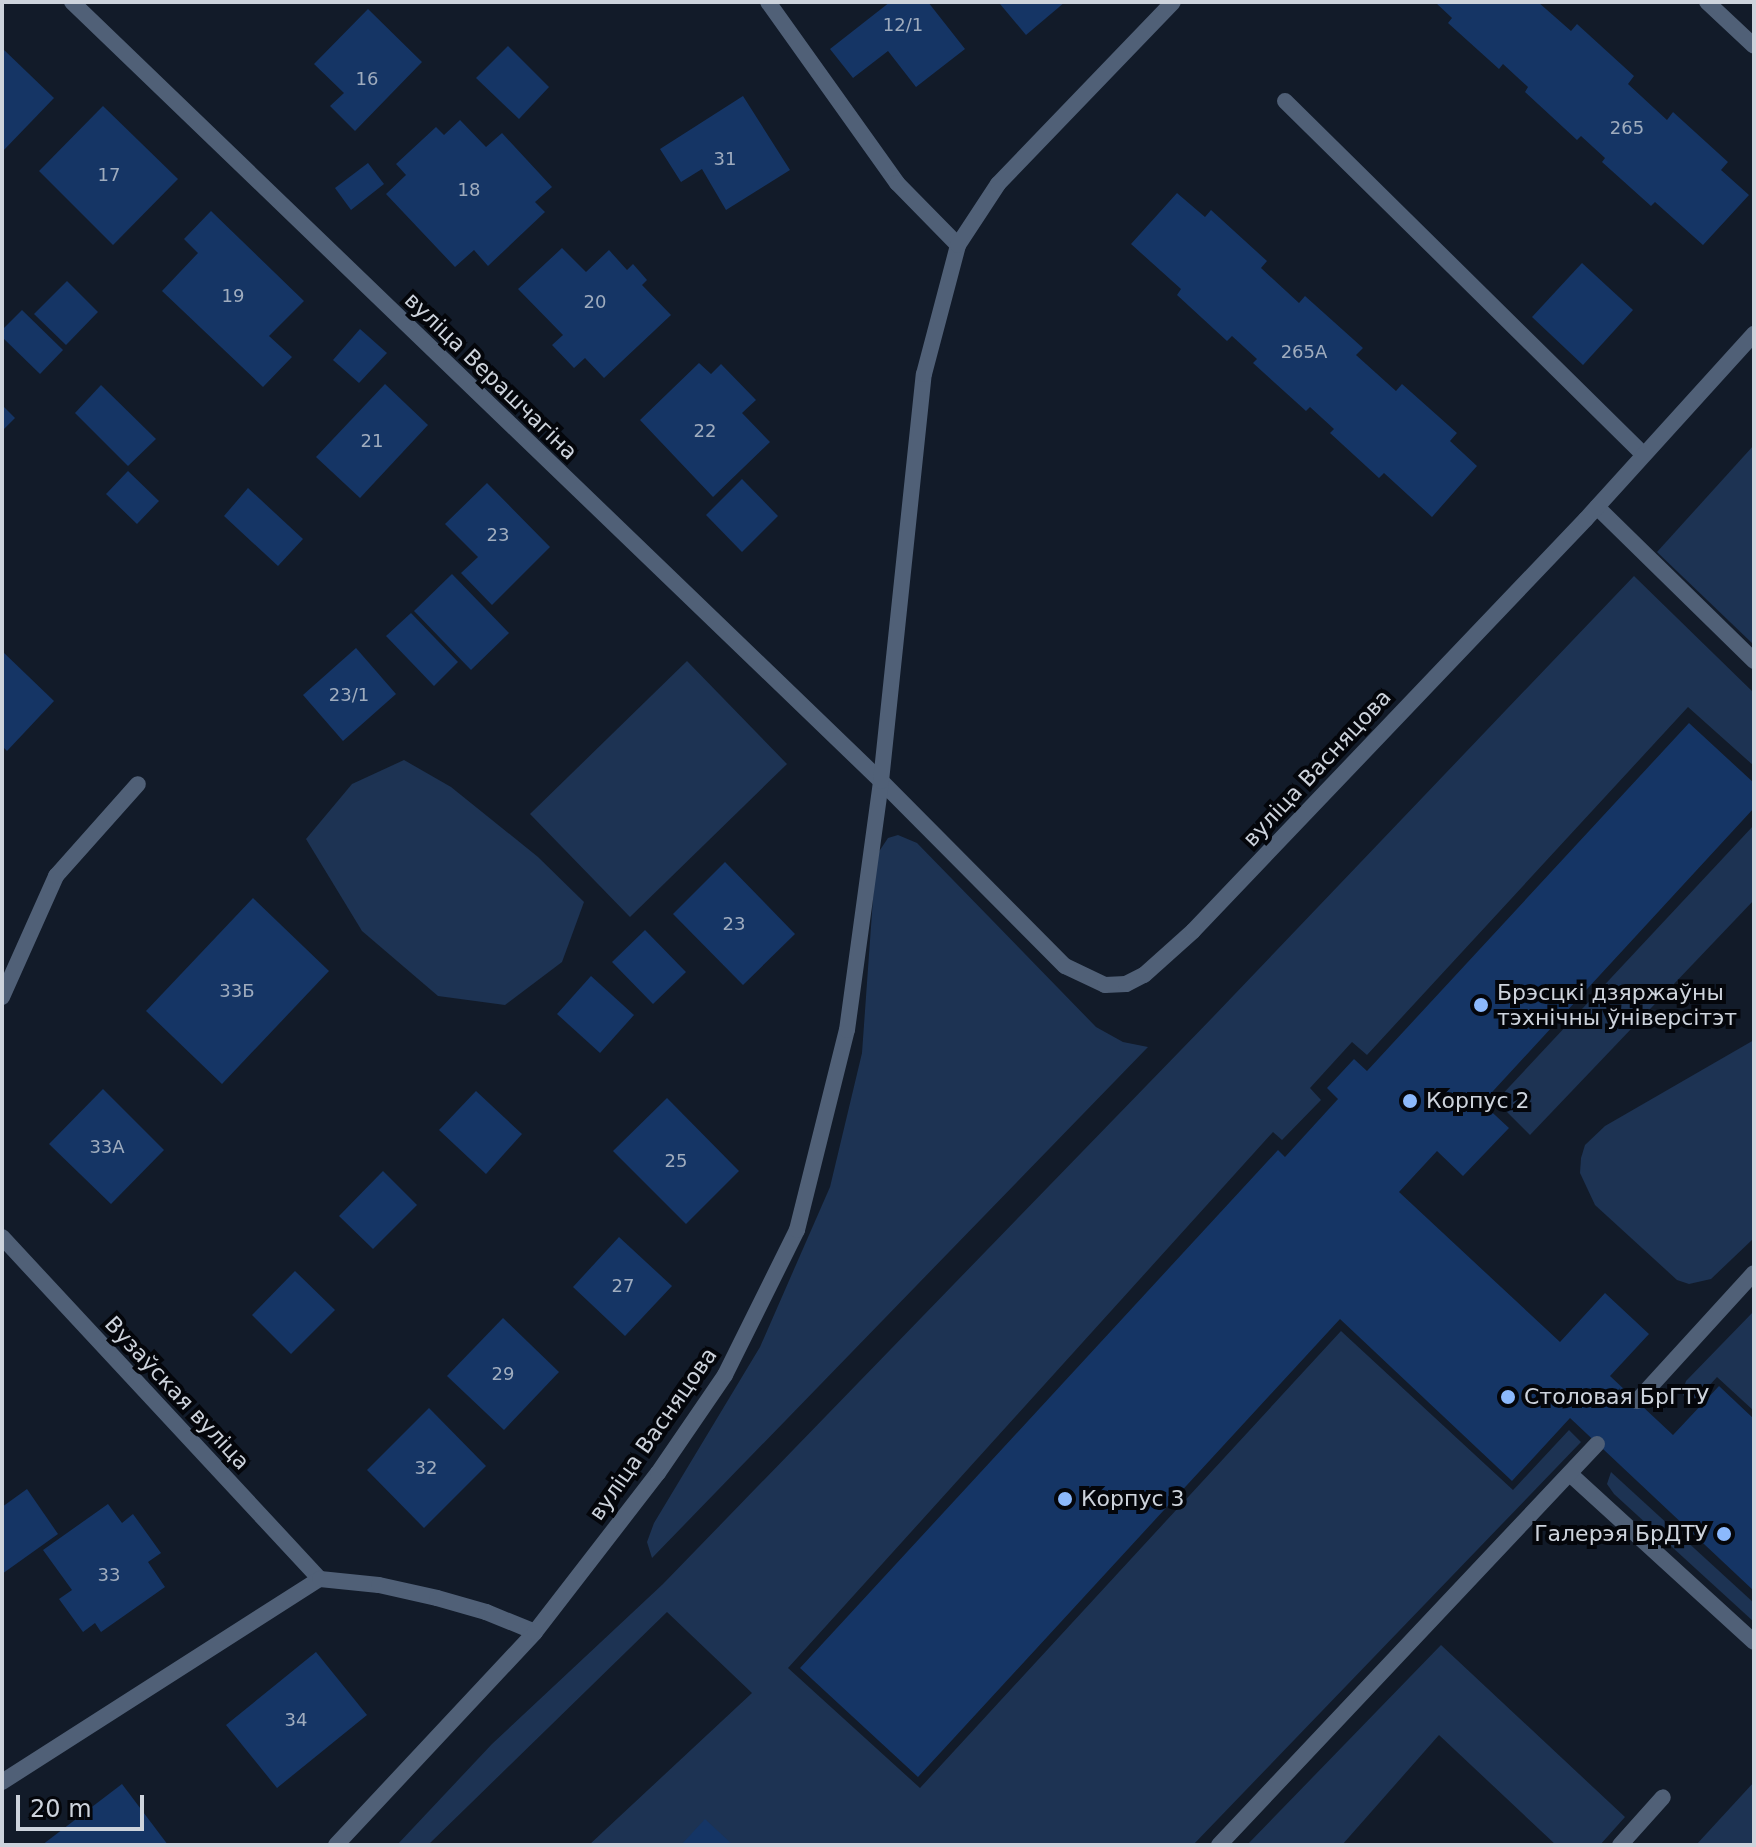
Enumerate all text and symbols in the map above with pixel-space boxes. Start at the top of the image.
house number: 12/1 [883,14,923,36]
house number: 16 [356,68,378,90]
house number: 265 [1610,117,1644,139]
house number: 31 [714,148,736,170]
house number: 17 [98,164,120,186]
house number: 18 [458,179,480,201]
house number: 19 [222,285,244,307]
street label: вуліца Верашчагіна [399,287,583,465]
house number: 20 [584,291,606,313]
house number: 265А [1281,341,1327,363]
house number: 22 [694,420,716,442]
house number: 21 [361,430,383,452]
house number: 23 [487,524,509,546]
house number: 23/1 [329,684,369,706]
street label: вуліца Васняцова [1238,684,1396,852]
house number: 23 [723,913,745,935]
place label: Брэсцкі дзяржаўны тэхнічны ўніверсітэт [1497,979,1737,1030]
house number: 33Б [219,980,255,1002]
marker: Брэсцкі дзяржаўны тэхнічны ўніверсітэт [1472,996,1490,1014]
place label: Корпус 2 [1426,1088,1530,1114]
marker: Корпус 2 [1401,1092,1419,1110]
house number: 33А [89,1136,125,1158]
house number: 25 [665,1150,687,1172]
house number: 27 [612,1275,634,1297]
street label: Вузаўская вуліца [99,1311,255,1475]
street label: вуліца Васняцова [583,1343,723,1525]
house number: 29 [492,1363,514,1385]
place label: Столовая БрГТУ [1524,1384,1709,1410]
marker: Столовая БрГТУ [1499,1388,1517,1406]
house number: 32 [415,1457,437,1479]
place label: Корпус 3 [1081,1486,1185,1512]
marker: Корпус 3 [1056,1490,1074,1508]
place label: Галерэя БрДТУ [1534,1521,1708,1547]
marker: Галерэя БрДТУ [1715,1525,1733,1543]
house number: 33 [98,1564,120,1586]
house number: 34 [285,1709,307,1731]
scale bar [20,1779,148,1829]
text: 20 m [30,1795,92,1823]

